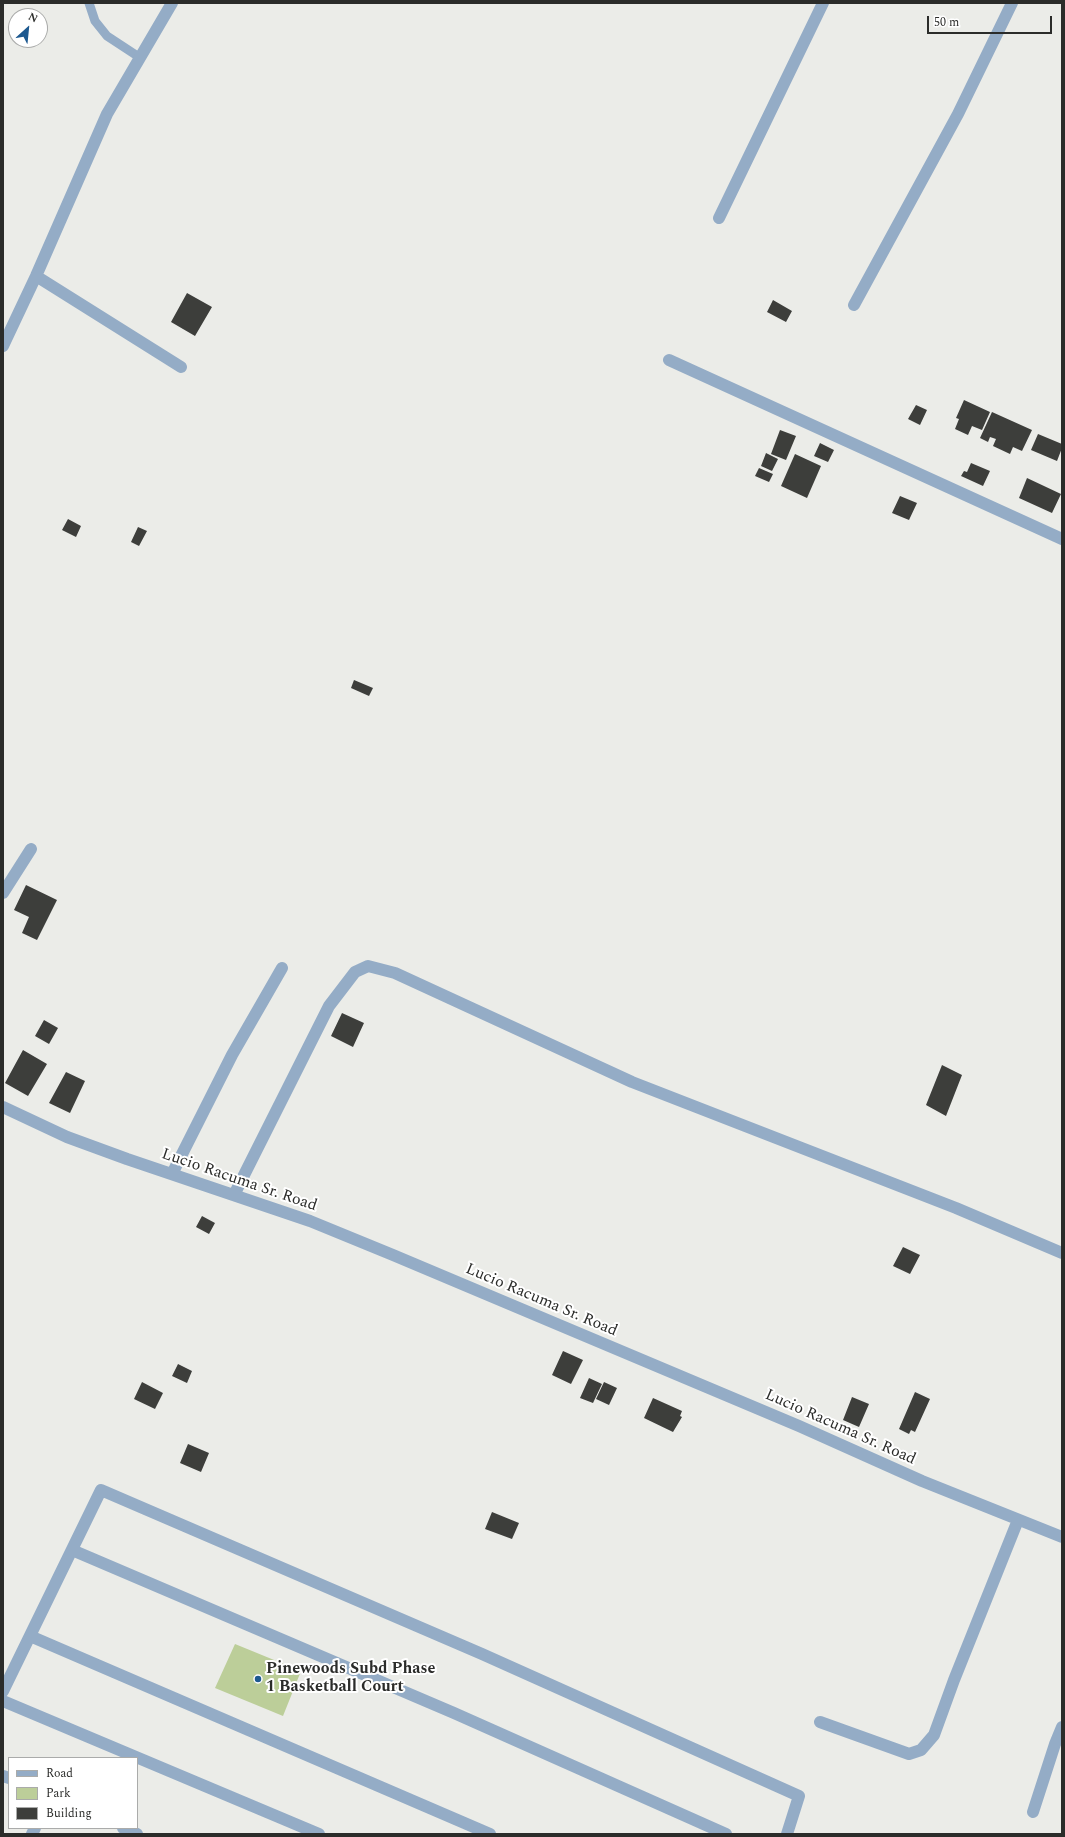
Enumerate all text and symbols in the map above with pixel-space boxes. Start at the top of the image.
north arrow [8,8,48,48]
text: N [25,8,41,27]
scale bar [929,8,1054,34]
text: 50 m [934,13,959,32]
street label: Lucio Racuma Sr. Road [159,1145,319,1217]
street label: Lucio Racuma Sr. Road [462,1260,620,1342]
street label: Lucio Racuma Sr. Road [762,1386,918,1470]
place label: Pinewoods Subd Phase 1 Basketball Court [266,1660,436,1698]
marker: Pinewoods Subd Phase 1 Basketball Court [253,1674,263,1684]
legend [8,1757,138,1829]
text: Road [46,1764,73,1783]
text: Park [46,1784,71,1803]
text: Building [46,1804,92,1823]

